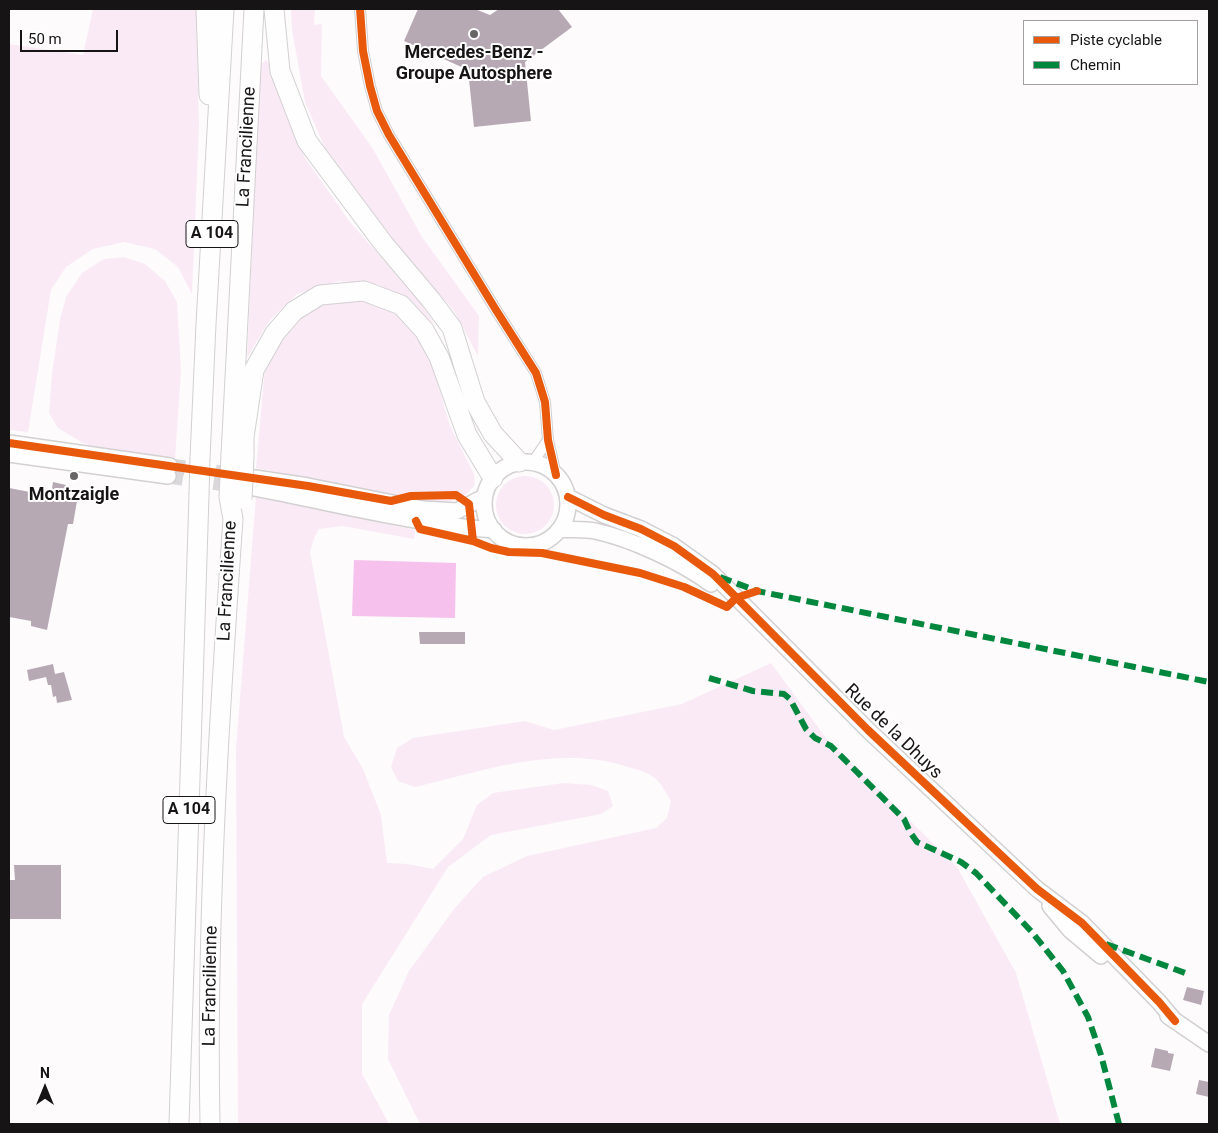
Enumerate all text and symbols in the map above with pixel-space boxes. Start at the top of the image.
scale bar [22,20,120,52]
legend [1023,20,1198,85]
marker: Mercedes-Benz - Groupe Autosphere [468,28,480,40]
text: 50 m [28,30,62,48]
text: Piste cyclable [1070,31,1162,49]
place label: Mercedes-Benz - Groupe Autosphere [396,42,552,84]
text: Chemin [1070,56,1121,74]
street label: La Francilienne [233,86,261,208]
road number: A 104 [186,220,238,248]
marker: Montzaigle [68,470,80,482]
place label: Montzaigle [29,484,119,506]
street label: La Francilienne [214,520,242,642]
street label: Rue de la Dhuys [840,680,946,784]
road number: A 104 [163,796,215,824]
street label: La Francilienne [199,925,223,1047]
north arrow [20,1063,70,1113]
text: N [40,1065,50,1081]

